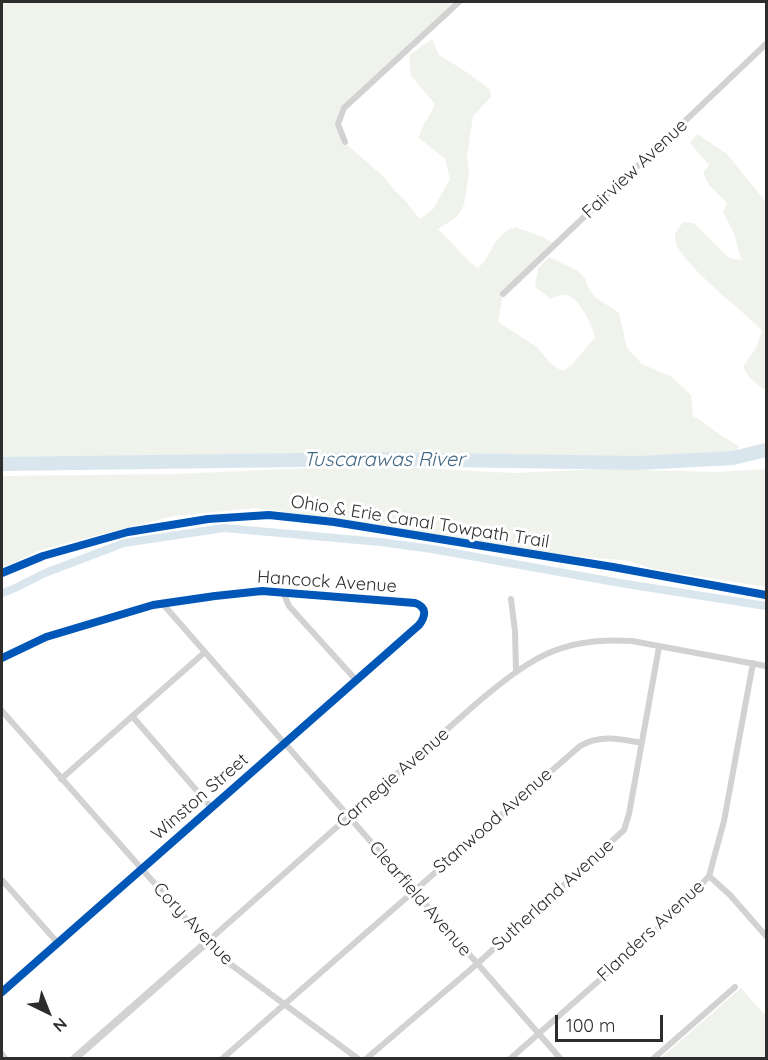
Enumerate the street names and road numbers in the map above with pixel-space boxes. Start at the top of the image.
street label: Fairview Avenue [578,115,692,223]
street label: Ohio & Erie Canal Towpath Trail [289,491,551,553]
street label: Hancock Avenue [256,566,398,598]
street label: Carnegie Avenue [332,723,454,833]
street label: Winston Street [147,749,253,845]
street label: Stanwood Avenue [429,764,557,878]
street label: Sutherland Avenue [488,835,618,955]
street label: Clearfield Avenue [364,837,476,961]
street label: Flanders Avenue [593,876,709,986]
street label: Cory Avenue [148,878,238,970]

